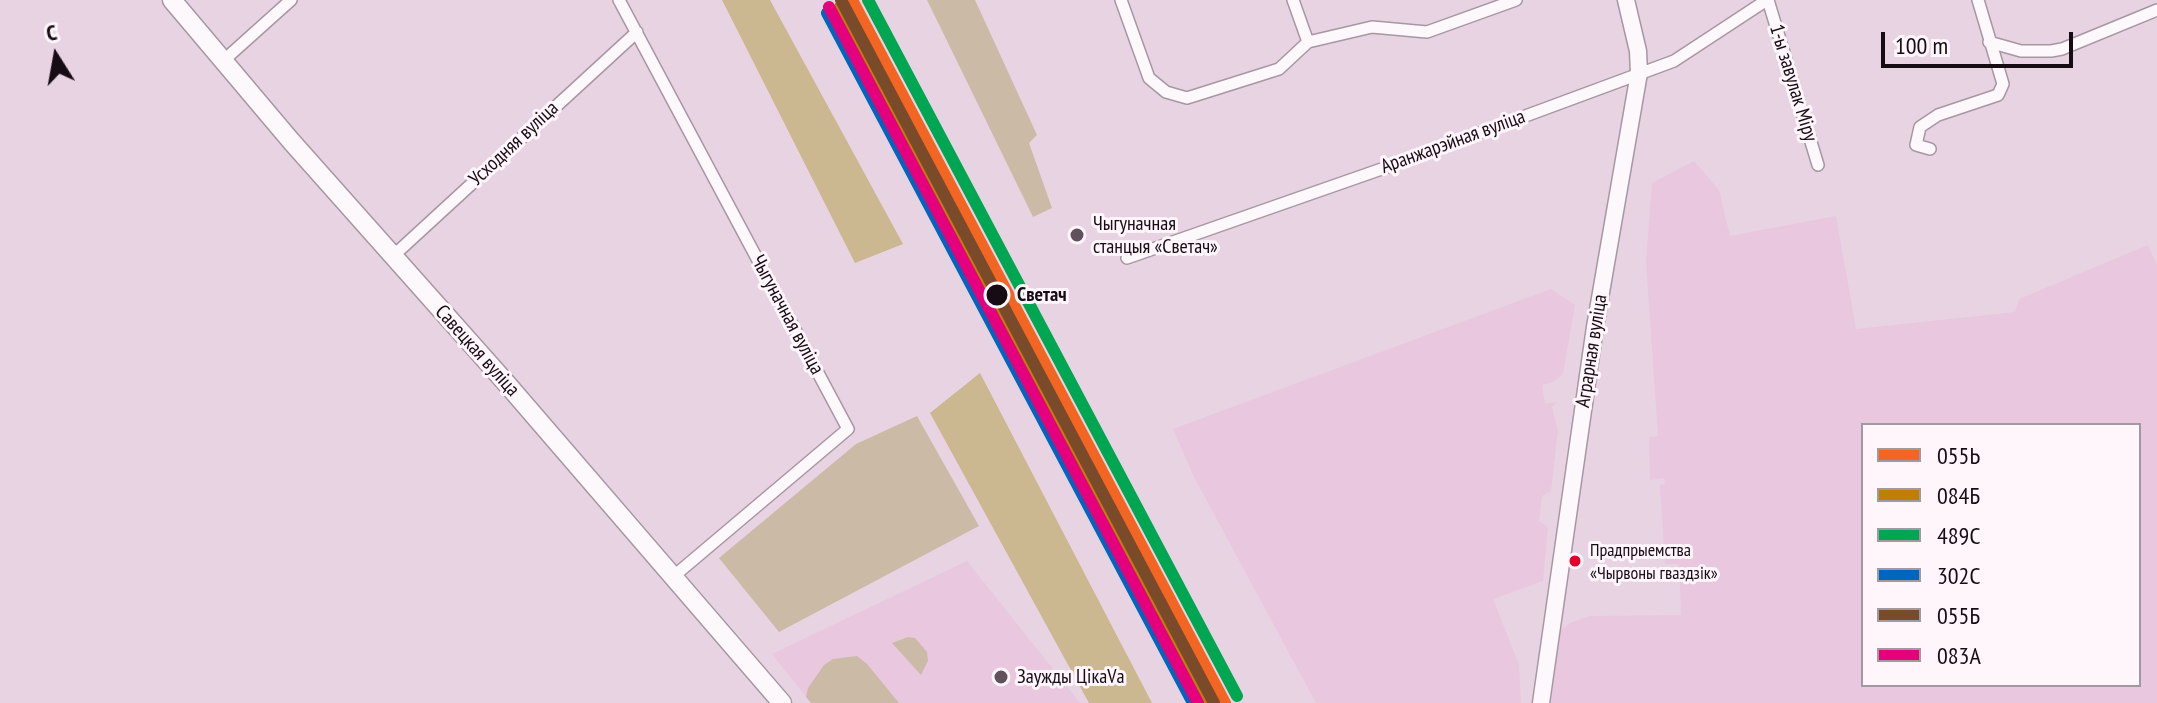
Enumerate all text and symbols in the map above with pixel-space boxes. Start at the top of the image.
north arrow [16,16,96,96]
scale bar [1885,16,2077,66]
text: С [44,18,59,47]
street label: 1-ы завулак Міру [1764,21,1822,145]
text: 100 m [1895,30,1948,61]
street label: Усходняя вуліца [464,97,564,191]
street label: Аранжарэйная вуліца [1378,105,1528,179]
place label: Чыгуначная станцыя «Светач» [1093,212,1218,259]
marker: Чыгуначная станцыя «Светач» [1068,226,1086,244]
street label: Чыгуначная вуліца [745,251,829,379]
marker: Светач [984,282,1010,308]
place label: Светач [1017,283,1067,307]
street label: Аграрная вуліца [1571,293,1613,409]
street label: Савецкая вуліца [430,300,524,402]
legend [1861,423,2141,687]
text: 055Ь [1937,440,1980,471]
text: 084Б [1937,480,1980,511]
text: 489С [1937,520,1980,551]
place label: Прадпрыемства «Чырвоны гваздзік» [1590,540,1718,582]
marker: Прадпрыемства «Чырвоны гваздзік» [1567,553,1583,569]
text: 302С [1937,560,1980,591]
text: 055Б [1937,600,1980,631]
text: 083А [1937,640,1981,671]
place label: Заужды ЦікаVа [1017,665,1124,689]
marker: Заужды ЦікаVа [992,668,1010,686]

